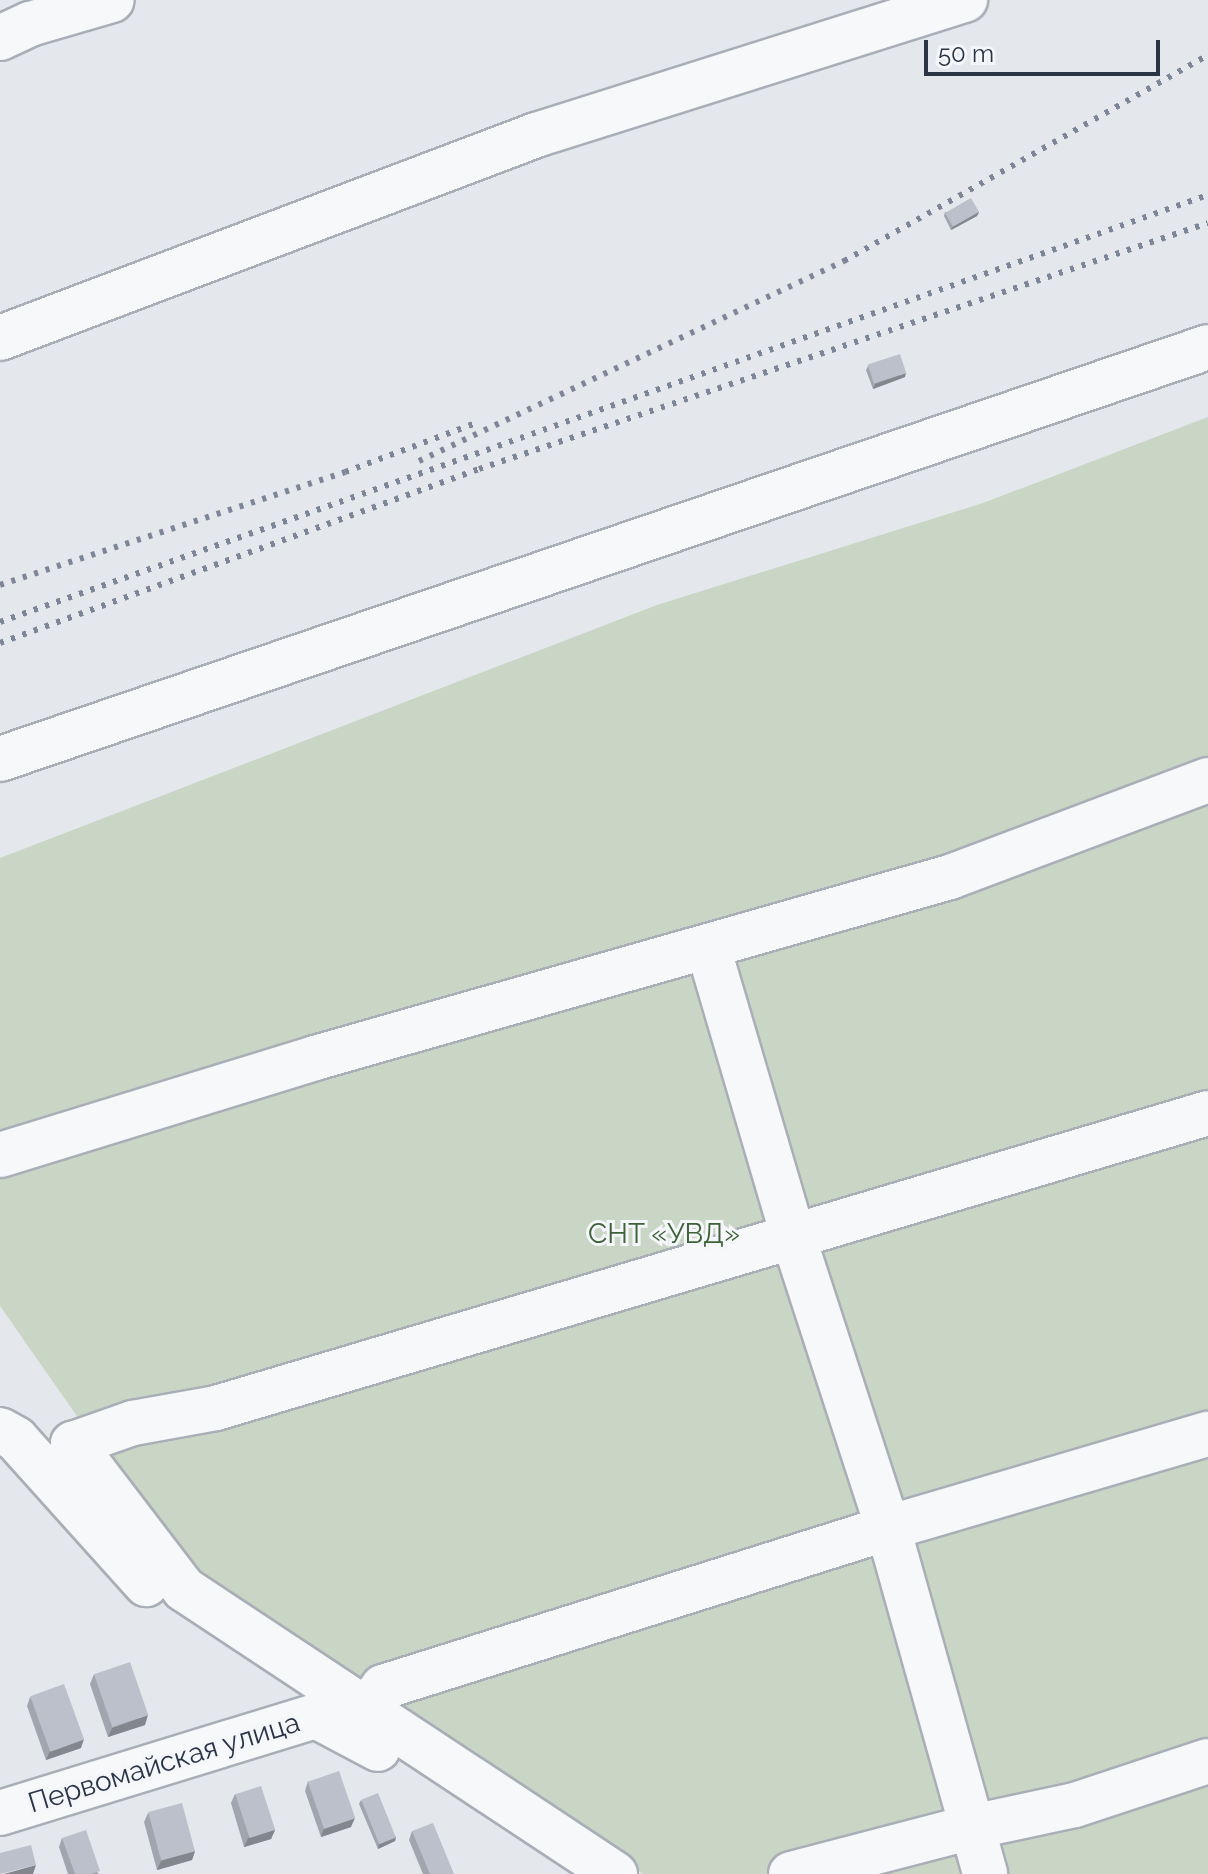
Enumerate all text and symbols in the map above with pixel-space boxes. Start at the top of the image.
scale bar [928,24,1164,74]
text: 50 m [938,39,994,68]
park label: СНТ «УВД» [588,1217,740,1251]
street label: Первомайская улица [24,1706,304,1820]

